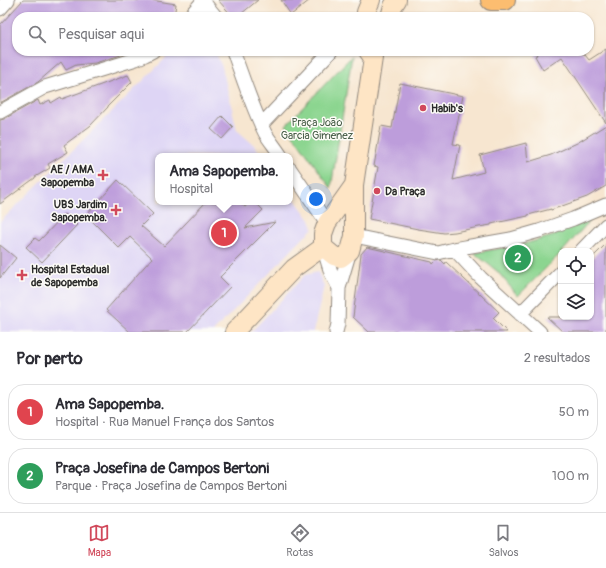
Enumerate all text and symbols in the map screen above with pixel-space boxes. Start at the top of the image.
search box [12,12,594,56]
icon: search [26,23,48,45]
text: Pesquisar aqui [58,25,144,44]
place label: Habib's [431,102,463,115]
marker: Habib's [418,103,428,113]
park label: Praça João Garcia Gimenez [281,116,354,142]
popup [155,153,293,205]
text: Ama Sapopemba. [169,162,279,181]
place label: AE / AMA Sapopemba [40,163,95,189]
marker: AE / AMA Sapopemba [97,169,109,181]
text: Hospital [169,181,213,197]
place label: Da Praça [385,185,425,198]
marker: Da Praça [372,186,382,196]
your location [306,189,326,209]
place label: UBS Jardim Sapopemba. [51,198,107,224]
marker: UBS Jardim Sapopemba. [110,204,122,216]
pin: 1 [211,218,237,248]
pin: 2 [505,243,531,273]
map controls [558,248,594,320]
button: locate [558,248,594,284]
place label: Hospital Estadual de Sapopemba [31,263,110,289]
marker: Hospital Estadual de Sapopemba [16,269,28,281]
button: layers [558,284,594,320]
text: Por perto [16,348,83,369]
text: 2 resultados [524,350,590,366]
text: Ama Sapopemba. [55,395,164,414]
text: 1 [27,404,33,420]
text: 50 m [559,404,589,420]
text: Hospital · Rua Manuel França dos Santos [55,414,274,430]
text: Praça Josefina de Campos Bertoni [55,459,269,478]
text: 2 [26,468,34,484]
text: 100 m [552,468,589,484]
text: Parque · Praça Josefina de Campos Bertoni [55,478,287,494]
tab: Mapa [88,522,111,559]
tab: Rotas [286,522,313,559]
tab: Salvos [488,522,518,559]

